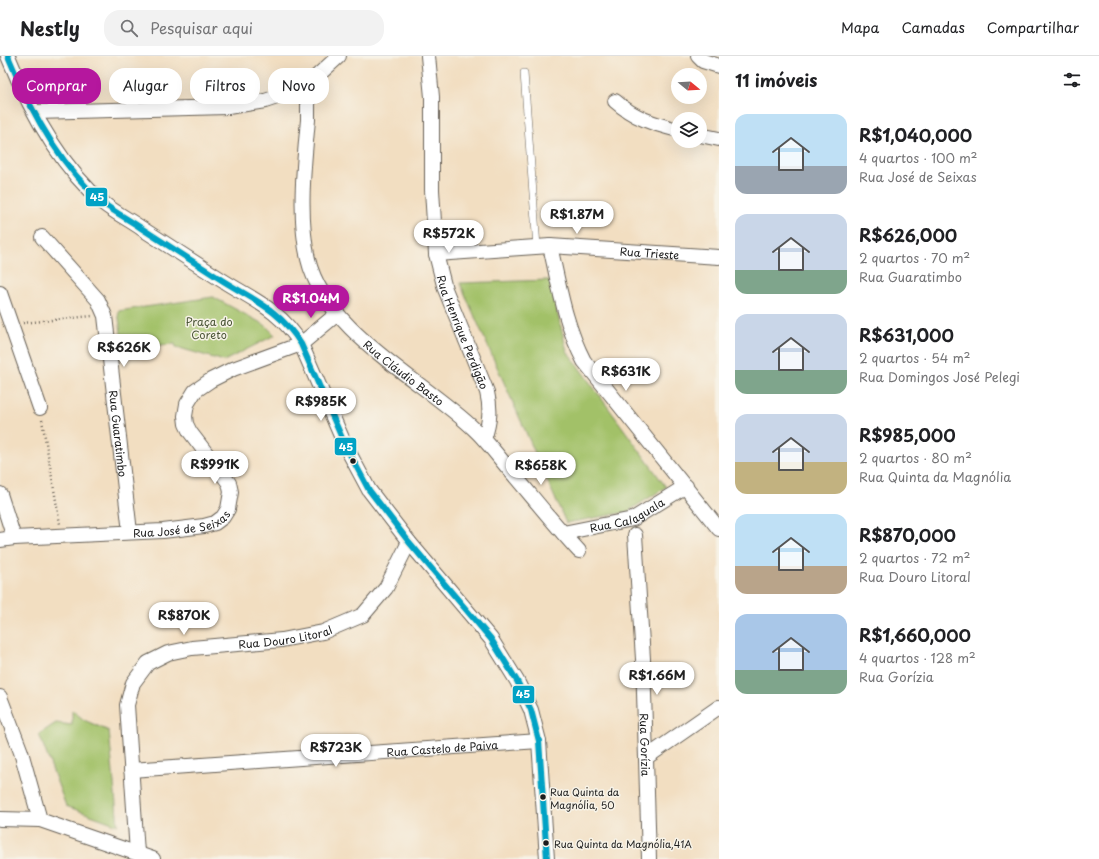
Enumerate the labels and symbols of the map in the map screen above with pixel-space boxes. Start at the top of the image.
north arrow [671,68,707,104]
line badge: 45 [85,187,108,207]
text: 45 [90,188,104,205]
pin: R$1.87M [540,201,614,235]
pin: R$572K [416,220,482,254]
street label: Rua Trieste [619,242,680,263]
street label: Rua Henrique Perdigão [433,273,493,392]
pin: R$1.04M [274,285,348,319]
park label: Praça do Coreto [185,313,233,343]
pin: R$626K [91,334,157,368]
street label: Rua Cláudio Basto [360,336,448,409]
pin: R$631K [593,358,659,392]
pin: R$985K [288,388,354,422]
street label: Rua Guaratimbo [105,389,132,478]
line badge: 45 [334,437,357,456]
text: 45 [339,438,353,455]
pin: R$991K [182,451,248,485]
pin: R$658K [508,452,574,486]
unlabelled marker [348,456,358,466]
street label: Rua Calaguala [588,493,667,536]
street label: Rua José de Seixas [133,507,234,541]
pin: R$870K [151,602,217,636]
street label: Rua Douro Litoral [238,621,335,652]
pin: R$1.66M [620,662,694,696]
line badge: 45 [512,685,535,704]
text: 45 [516,685,530,702]
street label: Rua Gorízia [636,713,655,777]
pin: R$723K [303,734,369,768]
street label: Rua Castelo de Paiva [386,735,499,760]
place label: Rua Quinta da Magnólia, 50 [550,784,620,812]
marker: Rua Quinta da Magnólia, 50 [538,792,548,802]
place label: Rua Quinta da Magnólia,41A [554,836,692,851]
marker: Rua Quinta da Magnólia,41A [541,838,551,848]

